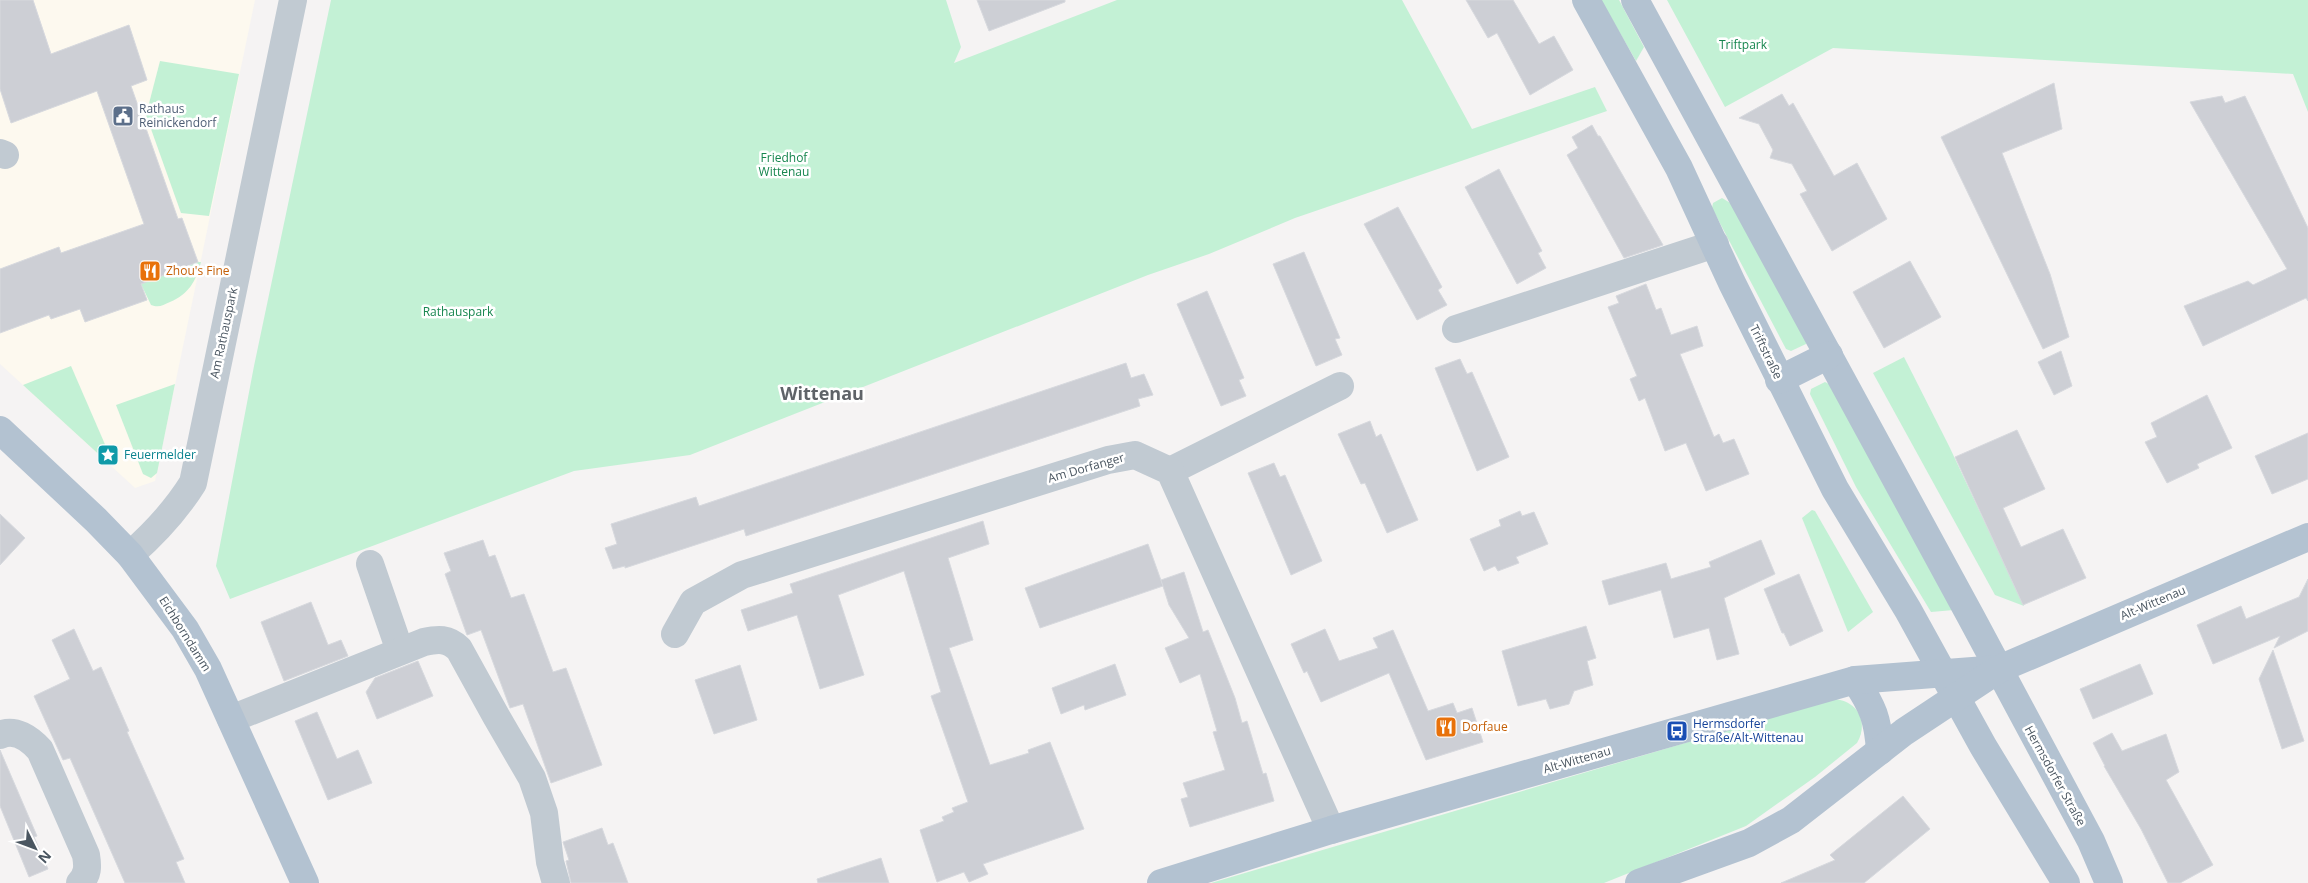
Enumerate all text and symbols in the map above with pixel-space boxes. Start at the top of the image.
park label: Triftpark [1719,36,1768,53]
place label: Rathaus Reinickendorf [139,100,217,131]
public building icon: Rathaus Reinickendorf [111,104,135,128]
park label: Friedhof Wittenau [759,149,809,180]
restaurant icon: Zhou's Fine [138,259,162,283]
place label: Zhou's Fine [166,262,230,279]
street label: Am Rathauspark [206,285,242,380]
park label: Rathauspark [423,303,494,320]
street label: Triftstraße [1746,322,1787,382]
district label: Wittenau [780,381,864,405]
place icon: Feuermelder [96,443,120,467]
place label: Feuermelder [124,446,196,463]
street label: Am Dorfanger [1046,448,1126,487]
street label: Alt-Wittenau [2117,581,2188,624]
street label: Eichborndamm [155,593,215,675]
restaurant icon: Dorfaue [1434,715,1458,739]
place label: Hermsdorfer Straße/Alt-Wittenau [1693,715,1804,746]
place label: Dorfaue [1462,718,1508,735]
bus stop icon: Hermsdorfer Straße/Alt-Wittenau [1665,719,1689,743]
street label: Hermsdorfer Straße [2021,723,2090,829]
street label: Alt-Wittenau [1541,742,1613,777]
north arrow [10,823,60,873]
text: N [34,846,56,868]

